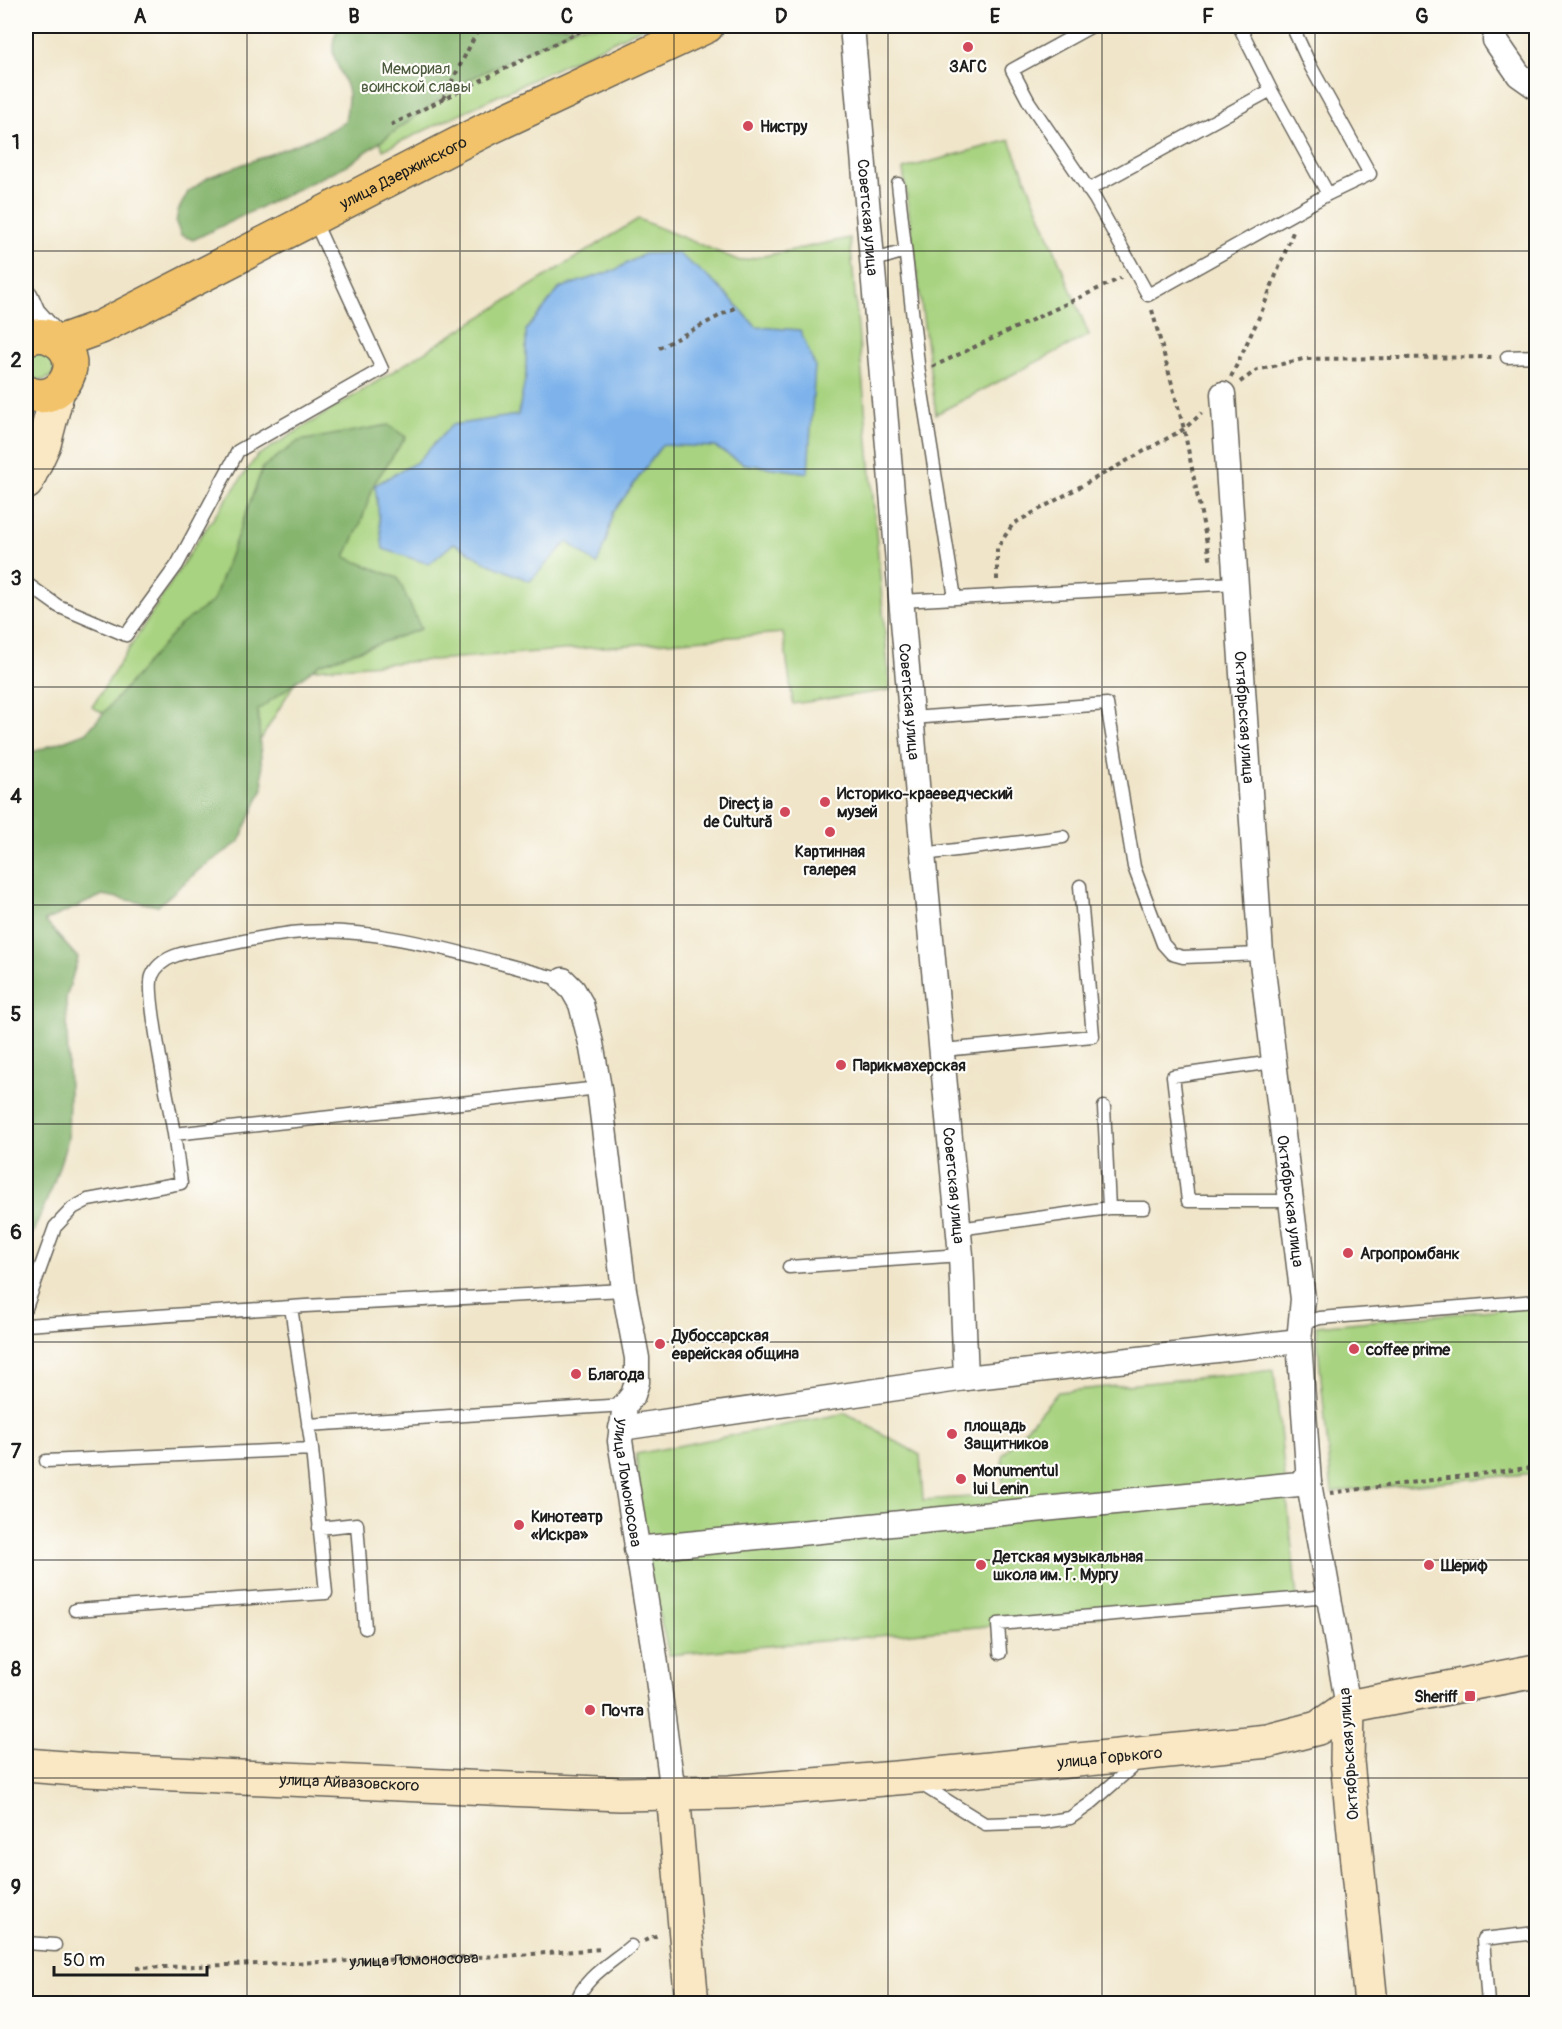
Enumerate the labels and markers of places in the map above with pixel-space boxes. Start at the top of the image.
marker: ЗАГС [961,40,975,54]
place label: ЗАГС [949,57,987,77]
place label: Нистру [760,117,808,137]
marker: Нистру [741,119,755,133]
place label: Историко-краеведческий музей [837,784,1013,822]
place label: Direcția de Cultură [703,794,774,832]
marker: Историко-краеведческий музей [818,795,832,809]
marker: Direcția de Cultură [778,805,792,819]
marker: Картинная галерея [823,825,837,839]
place label: Картинная галерея [795,842,866,880]
place label: Парикмахерская [853,1056,966,1076]
marker: Парикмахерская [834,1058,848,1072]
place label: Агропромбанк [1360,1244,1460,1264]
marker: Агропромбанк [1341,1246,1355,1260]
place label: Дубоссарская еврейская община [671,1326,800,1364]
marker: Дубоссарская еврейская община [653,1337,667,1351]
place label: coffee prime [1365,1340,1451,1360]
marker: coffee prime [1347,1342,1361,1356]
place label: Благода [588,1365,645,1385]
marker: Благода [569,1367,583,1381]
place label: площадь Защитников [964,1416,1049,1454]
marker: площадь Защитников [945,1427,959,1441]
place label: Monumentul lui Lenin [973,1461,1059,1499]
marker: Monumentul lui Lenin [954,1472,968,1486]
place label: Кинотеатр «Искра» [531,1507,603,1545]
marker: Кинотеатр «Искра» [512,1518,526,1532]
place label: Детская музыкальная школа им. Г. Мургу [992,1547,1144,1585]
place label: Шериф [1440,1556,1488,1576]
marker: Детская музыкальная школа им. Г. Мургу [974,1558,988,1572]
marker: Шериф [1422,1558,1436,1572]
place label: Sheriff [1414,1687,1459,1707]
marker: Sheriff [1463,1689,1477,1703]
place label: Почта [602,1701,644,1721]
marker: Почта [583,1703,597,1717]

